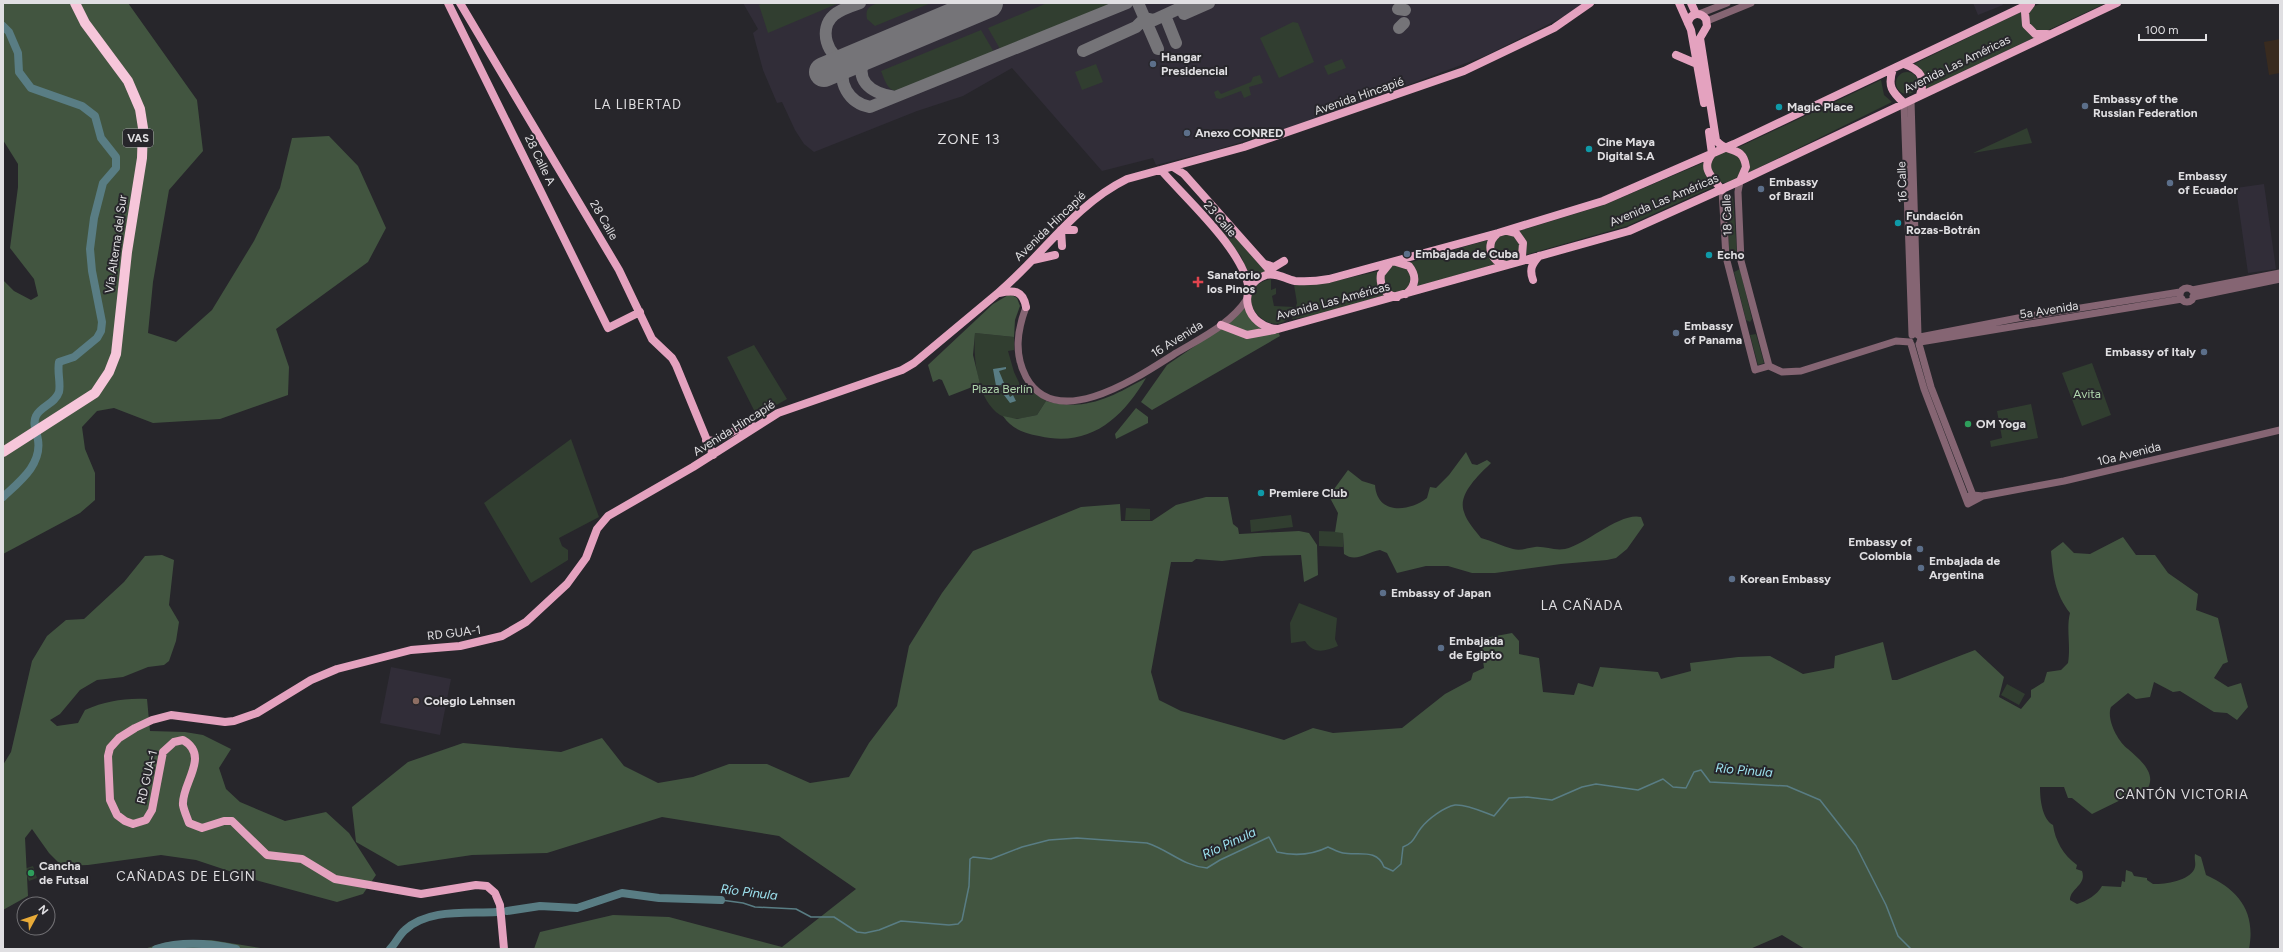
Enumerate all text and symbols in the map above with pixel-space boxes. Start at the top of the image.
scale bar [2139,16,2206,42]
text: 100 m [2145,23,2179,37]
street label: Avenida Las Américas [1901,32,2013,96]
place label: Hangar Presidencial [1161,50,1228,78]
marker: Hangar Presidencial [1148,59,1158,69]
street label: Avenida Hincapié [1312,74,1406,118]
place label: Embassy of the Russian Federation [2093,92,2198,120]
district label: LA LIBERTAD [594,97,682,112]
place label: Magic Place [1787,100,1854,114]
marker: Embassy of the Russian Federation [2080,101,2090,111]
marker: Magic Place [1774,102,1784,112]
place label: Anexo CONRED [1195,126,1284,140]
marker: Anexo CONRED [1182,128,1192,138]
road number: VAS [123,129,153,147]
district label: ZONE 13 [938,131,1000,148]
street label: 28 Calle A [522,132,558,188]
place label: Cine Maya Digital S.A [1597,135,1655,163]
marker: Cine Maya Digital S.A [1584,144,1594,154]
street label: 16 Calle [1894,161,1910,203]
place label: Embassy of Ecuador [2178,169,2238,197]
street label: Avenida Las Américas [1607,171,1721,229]
place label: Embassy of Brazil [1769,175,1818,203]
marker: Embassy of Ecuador [2165,178,2175,188]
marker: Embassy of Brazil [1756,184,1766,194]
street label: Avenida Hincapié [1011,188,1089,264]
street label: 18 Calle [1719,193,1735,236]
street label: Vía Alterna del Sur [102,194,130,294]
street label: 28 Calle [587,198,621,243]
street label: 23 Calle [1201,198,1240,240]
place label: Fundación Rozas-Botrán [1906,209,1980,237]
marker: Fundación Rozas-Botrán [1893,218,1903,228]
place label: Embajada de Cuba [1415,247,1518,261]
place label: Echo [1717,248,1744,262]
marker: Embajada de Cuba [1402,249,1412,259]
marker: Echo [1704,250,1714,260]
place label: Sanatorio los Pinos [1207,268,1260,296]
marker: Sanatorio los Pinos [1192,276,1204,288]
street label: Avenida Las Américas [1275,279,1392,323]
street label: 5a Avenida [2019,298,2079,322]
street label: 16 Avenida [1149,318,1205,360]
place label: Embassy of Panama [1684,319,1742,347]
marker: Embassy of Panama [1671,328,1681,338]
place label: Embassy of Italy [2105,345,2196,359]
marker: Embassy of Italy [2199,347,2209,357]
park label: Plaza Berlín [972,382,1033,396]
park label: Avita [2073,387,2101,401]
street label: Avenida Hincapié [691,397,778,459]
place label: OM Yoga [1976,417,2026,431]
marker: OM Yoga [1963,419,1973,429]
street label: 10a Avenida [2096,439,2162,469]
place label: Premiere Club [1269,486,1347,500]
marker: Premiere Club [1256,488,1266,498]
place label: Embassy of Colombia [1848,535,1912,563]
marker: Embassy of Colombia [1915,544,1925,554]
place label: Embajada de Argentina [1929,554,2001,582]
marker: Embajada de Argentina [1916,563,1926,573]
place label: Korean Embassy [1740,572,1831,586]
marker: Korean Embassy [1727,574,1737,584]
place label: Embassy of Japan [1391,586,1491,600]
marker: Embassy of Japan [1378,588,1388,598]
district label: LA CAÑADA [1541,598,1623,613]
street label: RD GUA-1 [426,623,482,643]
place label: Embajada de Egipto [1449,634,1504,662]
marker: Embajada de Egipto [1436,643,1446,653]
place label: Colegio Lehnsen [424,694,515,708]
marker: Colegio Lehnsen [411,696,421,706]
street label: RD GUA-1 [134,749,160,805]
water label: Río Pinula [1715,760,1774,780]
district label: CANTÓN VICTORIA [2115,787,2249,802]
water label: Río Pinula [1200,824,1259,862]
place label: Cancha de Futsal [39,859,89,887]
marker: Cancha de Futsal [26,868,36,878]
district label: CAÑADAS DE ELGIN [116,869,256,884]
water label: Río Pinula [720,881,779,903]
north arrow [16,896,56,936]
text: N [36,902,51,917]

